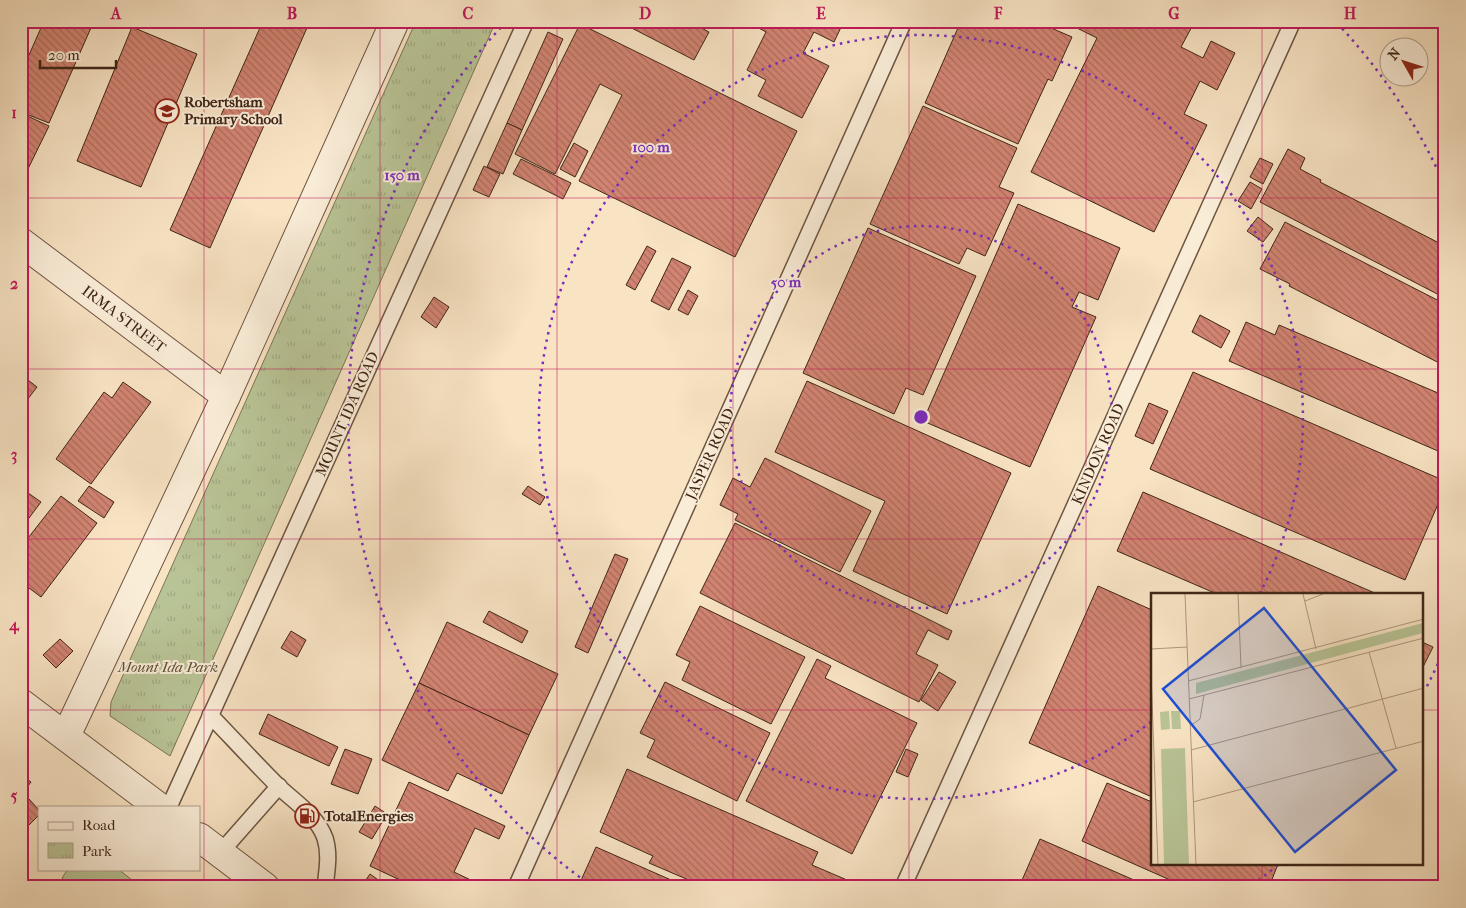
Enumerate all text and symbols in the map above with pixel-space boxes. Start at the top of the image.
text: A [110,4,122,23]
text: B [287,4,297,23]
text: C [463,4,474,23]
text: D [639,4,651,23]
text: E [816,4,826,23]
text: F [993,4,1003,23]
text: G [1168,4,1180,23]
text: H [1344,4,1357,23]
scale bar [40,38,116,70]
north arrow [1378,38,1428,88]
text: N [1384,44,1404,64]
text: 20 m [48,46,80,64]
place label: Robertsham Primary School [184,93,284,128]
school or university icon: Robertsham Primary School [154,98,180,124]
text: 1 [11,103,17,122]
text: 100 m [632,138,670,156]
text: 150 m [384,166,420,184]
text: 50 m [771,273,802,291]
text: 2 [10,274,18,293]
street label: IRMA STREET [78,282,170,357]
street label: MOUNT IDA ROAD [311,349,383,479]
street label: KINDON ROAD [1068,401,1128,507]
street label: JASPER ROAD [681,405,738,504]
centre of rings [912,408,930,426]
text: 3 [11,445,17,465]
inset map [1151,593,1424,866]
text: 4 [8,615,20,635]
park label: Mount Ida Park [117,658,218,676]
text: 5 [11,786,18,805]
fuel station icon: TotalEnergies [294,803,320,829]
legend [38,806,200,870]
place label: TotalEnergies [323,807,414,825]
text: Road [82,816,116,834]
text: Park [82,842,112,860]

